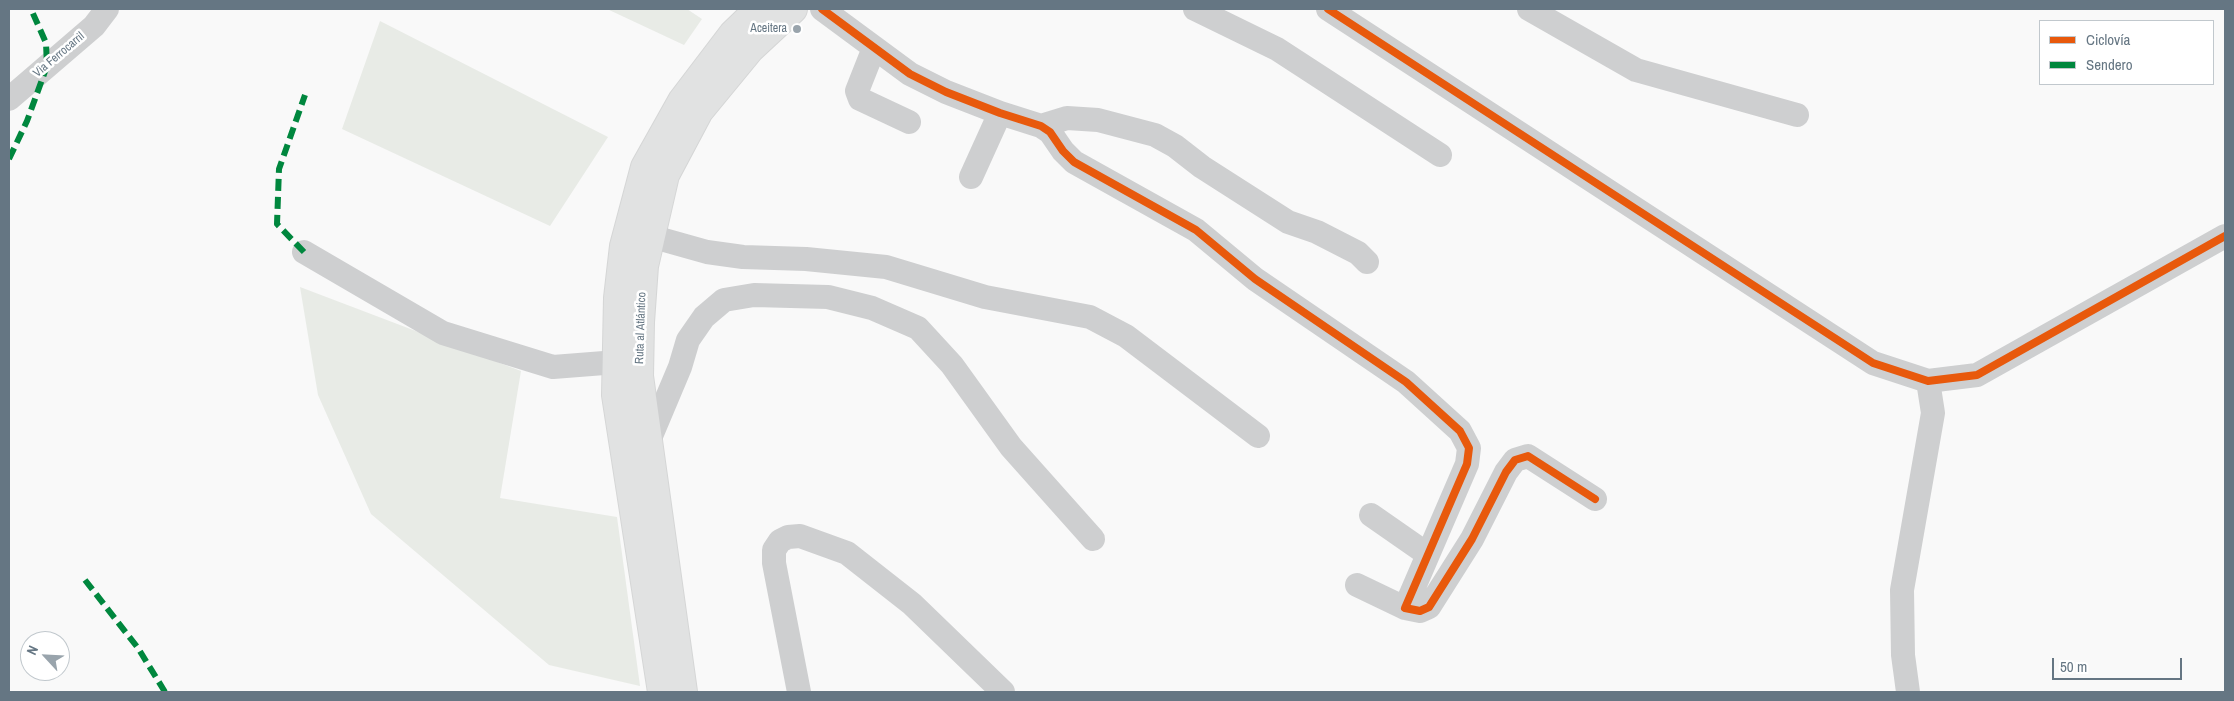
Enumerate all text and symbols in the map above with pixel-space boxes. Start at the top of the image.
legend [2039,20,2214,85]
place label: Aceitera [750,22,787,36]
marker: Aceitera [791,23,803,35]
street label: Via Ferrocarril [31,29,87,81]
text: Ciclovía [2086,29,2130,50]
text: Sendero [2086,54,2133,75]
street label: Ruta al Atlántico [633,292,649,364]
north arrow [20,631,70,681]
text: N [22,643,42,658]
scale bar [2054,648,2184,680]
text: 50 m [2060,656,2087,677]

